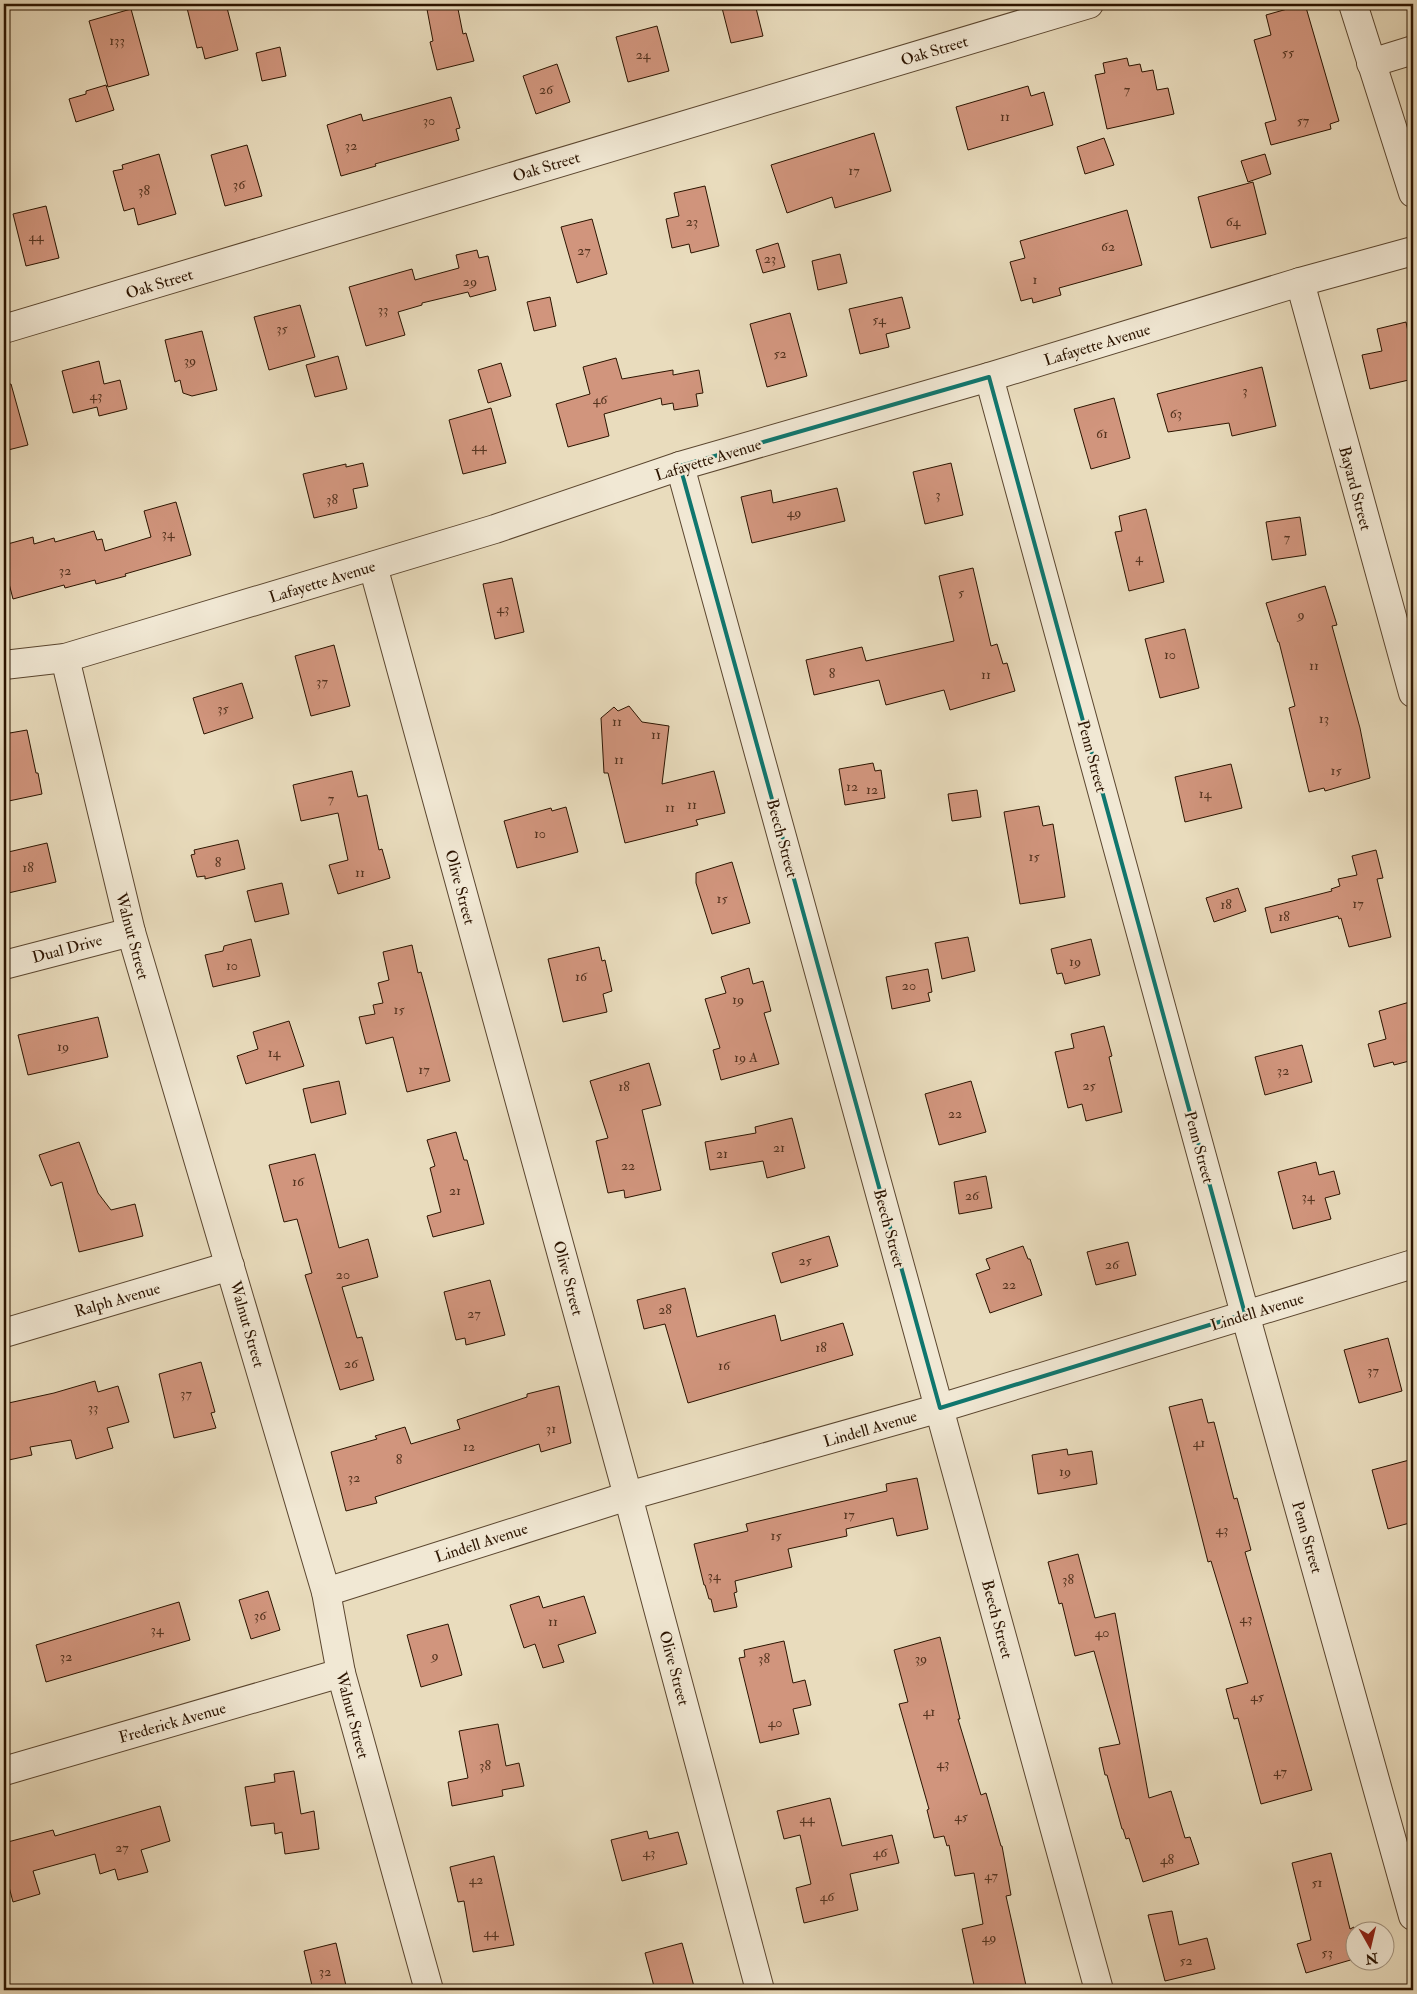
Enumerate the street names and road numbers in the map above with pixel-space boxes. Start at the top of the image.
street label: Oak Street [898,31,970,71]
street label: Oak Street [510,147,582,187]
street label: Oak Street [123,264,195,304]
street label: Lafayette Avenue [1042,319,1153,371]
street label: Lafayette Avenue [653,434,764,486]
street label: Bayard Street [1334,444,1376,532]
street label: Lafayette Avenue [267,556,378,608]
street label: Penn Street [1073,718,1111,795]
street label: Beech Street [762,797,802,880]
street label: Olive Street [440,848,480,927]
street label: Walnut Street [111,890,153,982]
street label: Dual Drive [30,930,105,968]
street label: Penn Street [1180,1109,1218,1186]
street label: Beech Street [869,1187,909,1270]
street label: Olive Street [548,1239,588,1318]
street label: Ralph Avenue [72,1278,163,1323]
street label: Walnut Street [225,1278,269,1370]
street label: Lindell Avenue [1208,1288,1307,1336]
street label: Lindell Avenue [821,1406,920,1452]
street label: Penn Street [1287,1499,1327,1576]
street label: Lindell Avenue [432,1518,531,1567]
street label: Beech Street [977,1578,1017,1661]
street label: Olive Street [654,1629,694,1708]
street label: Walnut Street [331,1669,373,1761]
street label: Frederick Avenue [116,1698,229,1748]

